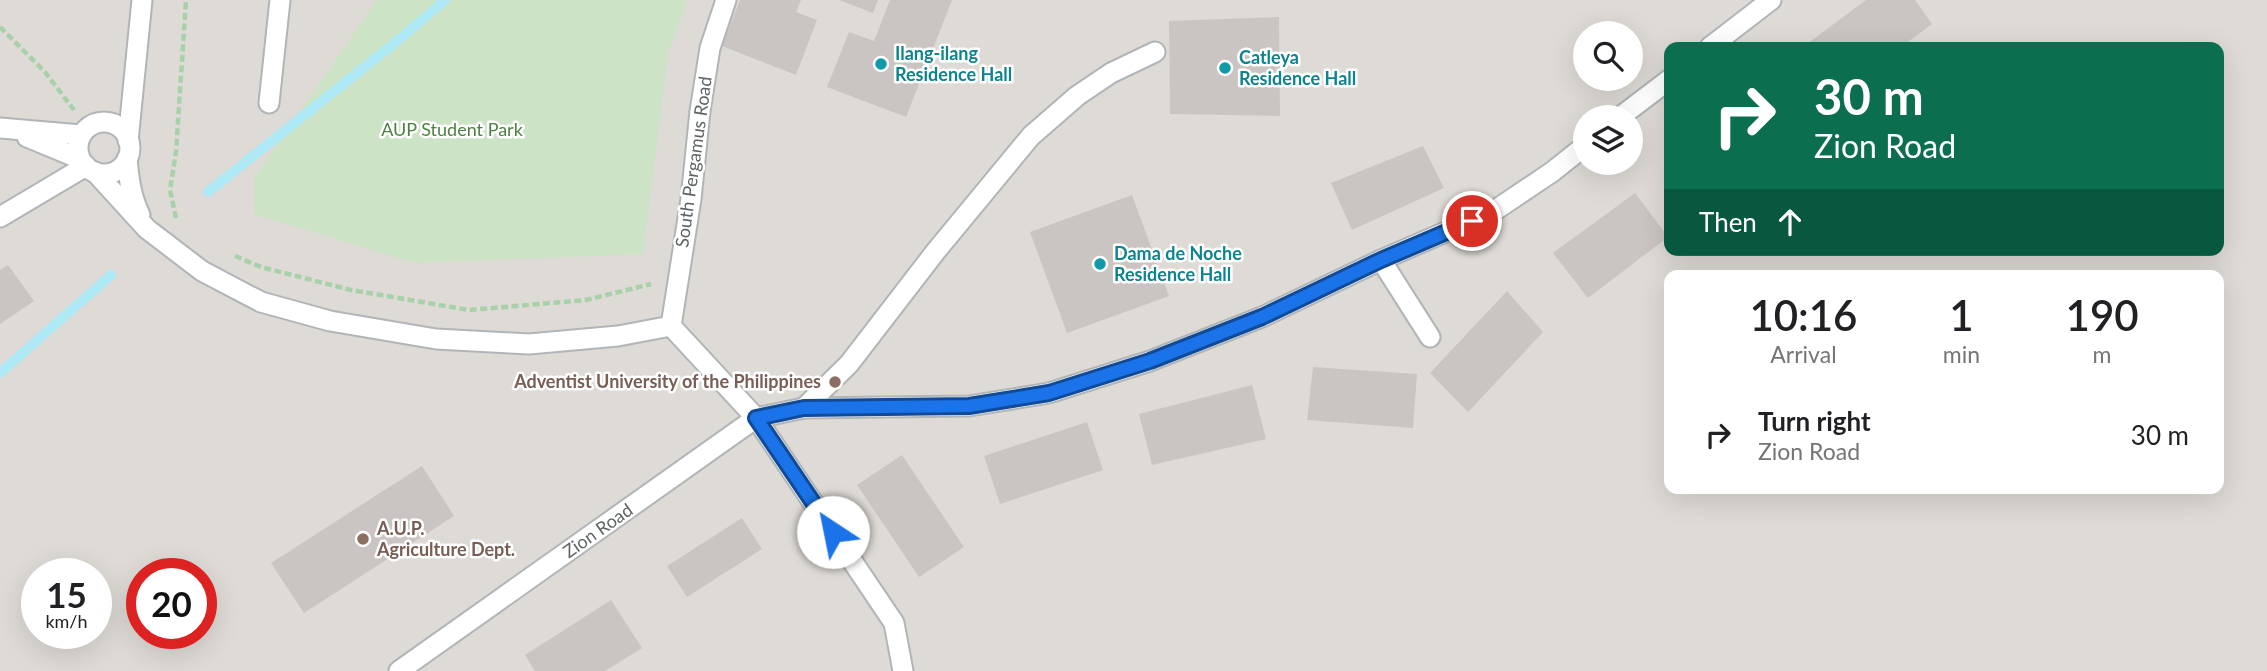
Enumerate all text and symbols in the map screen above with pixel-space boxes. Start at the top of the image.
map controls [1573,21,1643,175]
button: search [1573,21,1643,91]
place label: Ilang-ilang Residence Hall [895,42,1012,85]
place label: Catleya Residence Hall [1239,46,1356,89]
marker: Ilang-ilang Residence Hall [873,56,889,72]
marker: Catleya Residence Hall [1217,60,1233,76]
text: 30 m [1814,67,1924,125]
icon: right [1699,70,1790,161]
street label: South Pergamus Road [670,75,716,249]
button: layers [1573,105,1643,175]
park label: AUP Student Park [381,118,524,140]
text: Zion Road [1814,126,1956,165]
pin [1442,191,1502,251]
icon: arrive [1453,202,1491,240]
icon: ahead [1771,203,1809,241]
text: Then [1699,206,1757,238]
place label: Dama de Noche Residence Hall [1114,242,1242,285]
marker: Dama de Noche Residence Hall [1092,256,1108,272]
text: 10:16 [1749,290,1857,340]
text: 1 [1949,290,1974,340]
text: 190 [2066,290,2139,340]
text: Arrival [1770,340,1837,368]
text: min [1943,340,1980,368]
text: m [2093,340,2112,368]
place label: Adventist University of the Philippines [513,370,821,392]
marker: Adventist University of the Philippines [827,374,843,390]
text: Turn right [1758,405,1871,437]
icon: right [1699,416,1737,454]
text: 30 m [2131,419,2189,451]
text: Zion Road [1758,437,1860,465]
position arrow [796,495,870,569]
street label: Zion Road [558,498,636,562]
place label: A.U.P. Agriculture Dept. [376,517,515,560]
marker: A.U.P. Agriculture Dept. [355,531,371,547]
speed limit sign: 20 [126,558,217,649]
text: 15 [46,573,87,615]
text: km/h [45,610,88,632]

